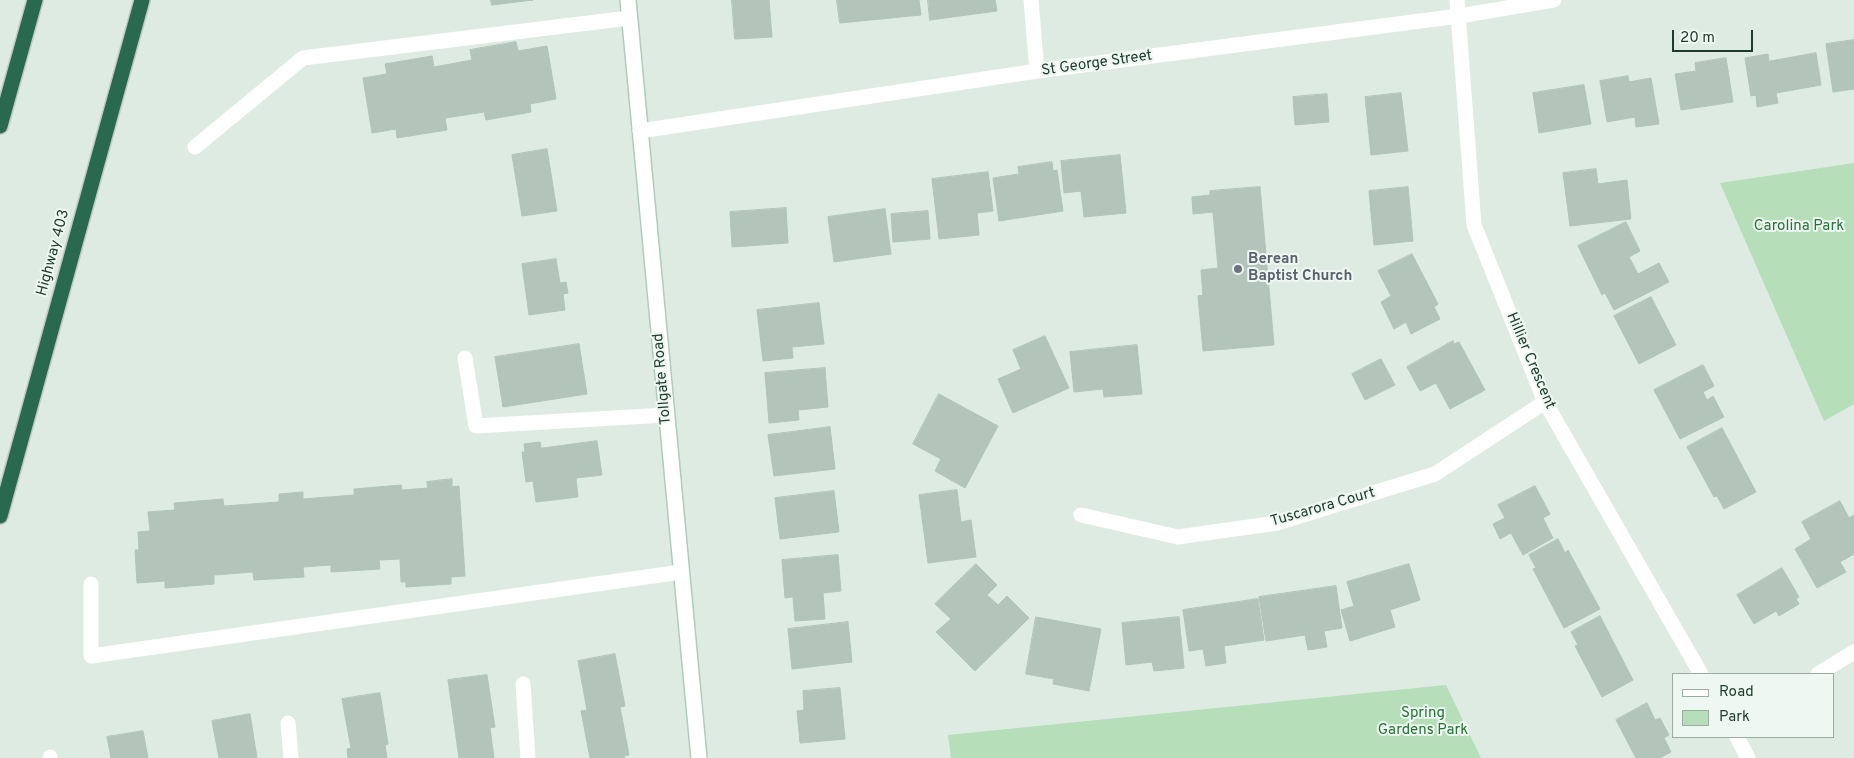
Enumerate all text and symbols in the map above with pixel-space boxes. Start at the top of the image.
scale bar [1674,20,1755,52]
text: 20 m [1680,29,1715,48]
street label: St George Street [1040,47,1154,81]
street label: Highway 403 [34,208,74,298]
park label: Carolina Park [1754,218,1844,236]
place label: Berean Baptist Church [1248,251,1352,286]
marker: Berean Baptist Church [1232,263,1244,275]
street label: Hillier Crescent [1502,310,1558,412]
street label: Tollgate Road [650,333,676,425]
street label: Tuscarora Court [1269,484,1377,532]
legend [1672,673,1834,738]
text: Road [1719,683,1754,702]
park label: Spring Gardens Park [1378,705,1468,740]
text: Park [1719,708,1750,727]

